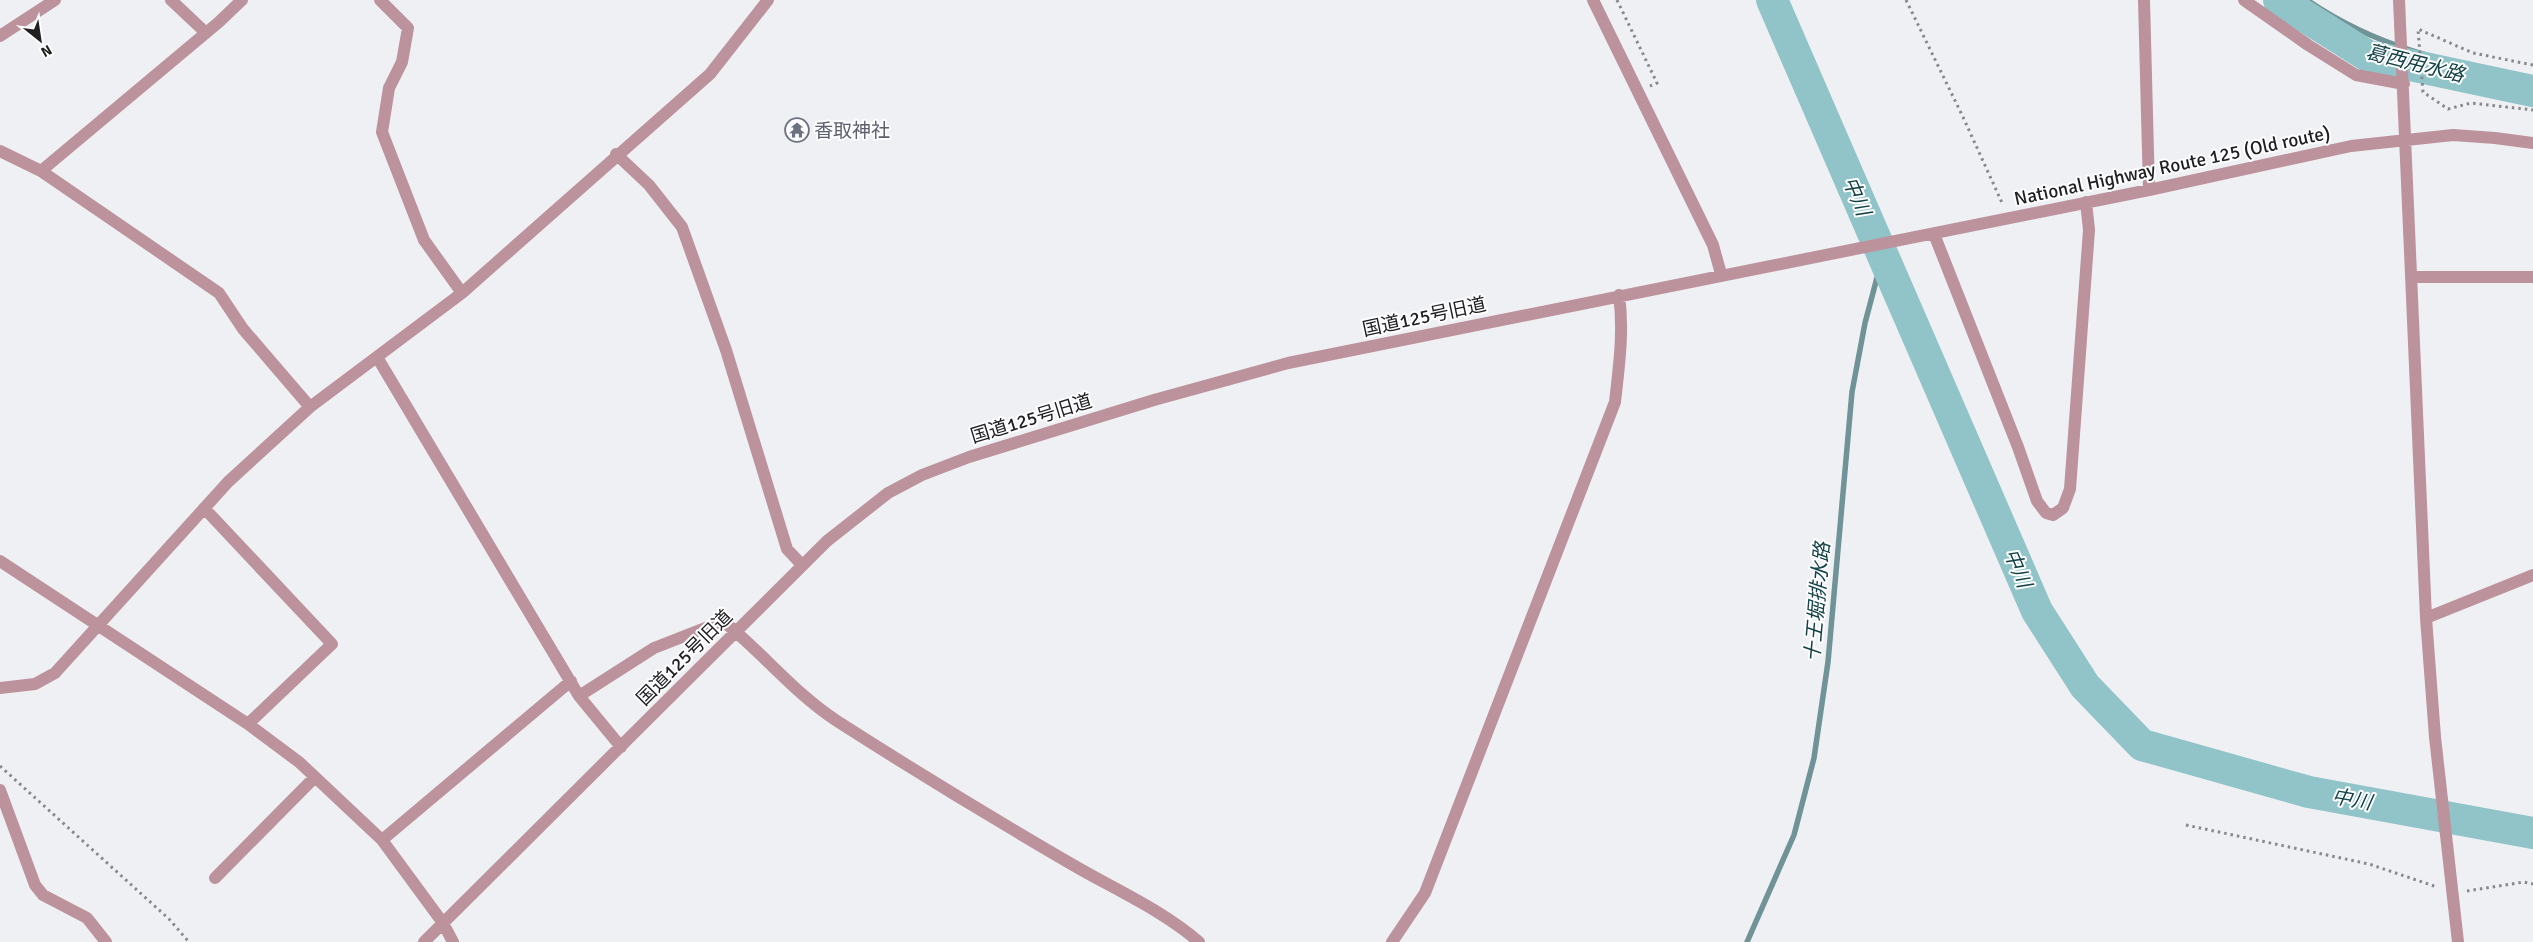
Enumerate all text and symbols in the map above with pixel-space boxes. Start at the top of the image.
north arrow [15,15,65,65]
water label: 葛西用水路 [2363,39,2468,88]
text: N [38,41,55,61]
temple icon: 香取神社 [784,117,810,143]
place label: 香取神社 [814,119,890,143]
street label: National Highway Route 125 (Old route) [2012,121,2332,211]
water label: 中川 [1837,173,1877,221]
street label: 国道125号旧道 [1360,292,1488,342]
street label: 国道125号旧道 [968,389,1095,449]
water label: 十王堀排水路 [1800,539,1835,663]
water label: 中川 [1998,545,2038,593]
street label: 国道125号旧道 [632,605,738,711]
water label: 中川 [2330,784,2376,816]

